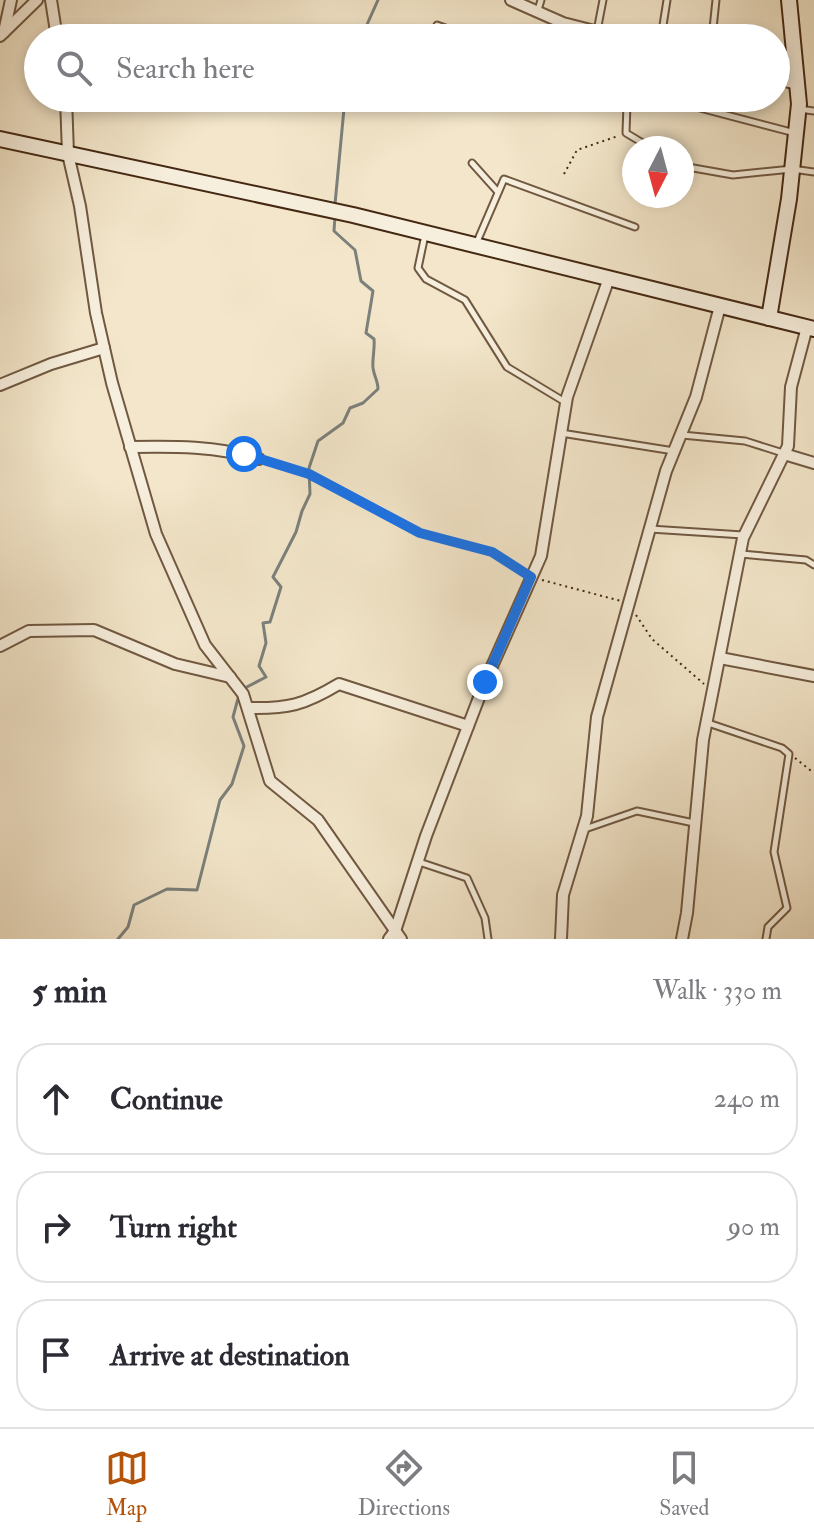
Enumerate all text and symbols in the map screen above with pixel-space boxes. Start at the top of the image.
search box [24,24,790,112]
icon: search [52,46,96,90]
text: Search here [116,50,255,87]
north arrow [622,136,694,208]
route start [226,436,262,472]
route end [467,664,503,700]
text: 5 min [32,970,107,1013]
text: Walk · 330 m [653,975,782,1007]
icon: ahead [34,1077,78,1121]
text: Continue [110,1081,223,1118]
text: 240 m [714,1083,780,1115]
icon: right [34,1205,78,1249]
text: Turn right [110,1209,237,1246]
text: 90 m [728,1211,780,1243]
icon: arrive [34,1333,78,1377]
text: Arrive at destination [110,1337,350,1374]
tab: Map [105,1446,149,1522]
tab: Directions [358,1446,450,1522]
tab: Saved [659,1446,709,1522]

